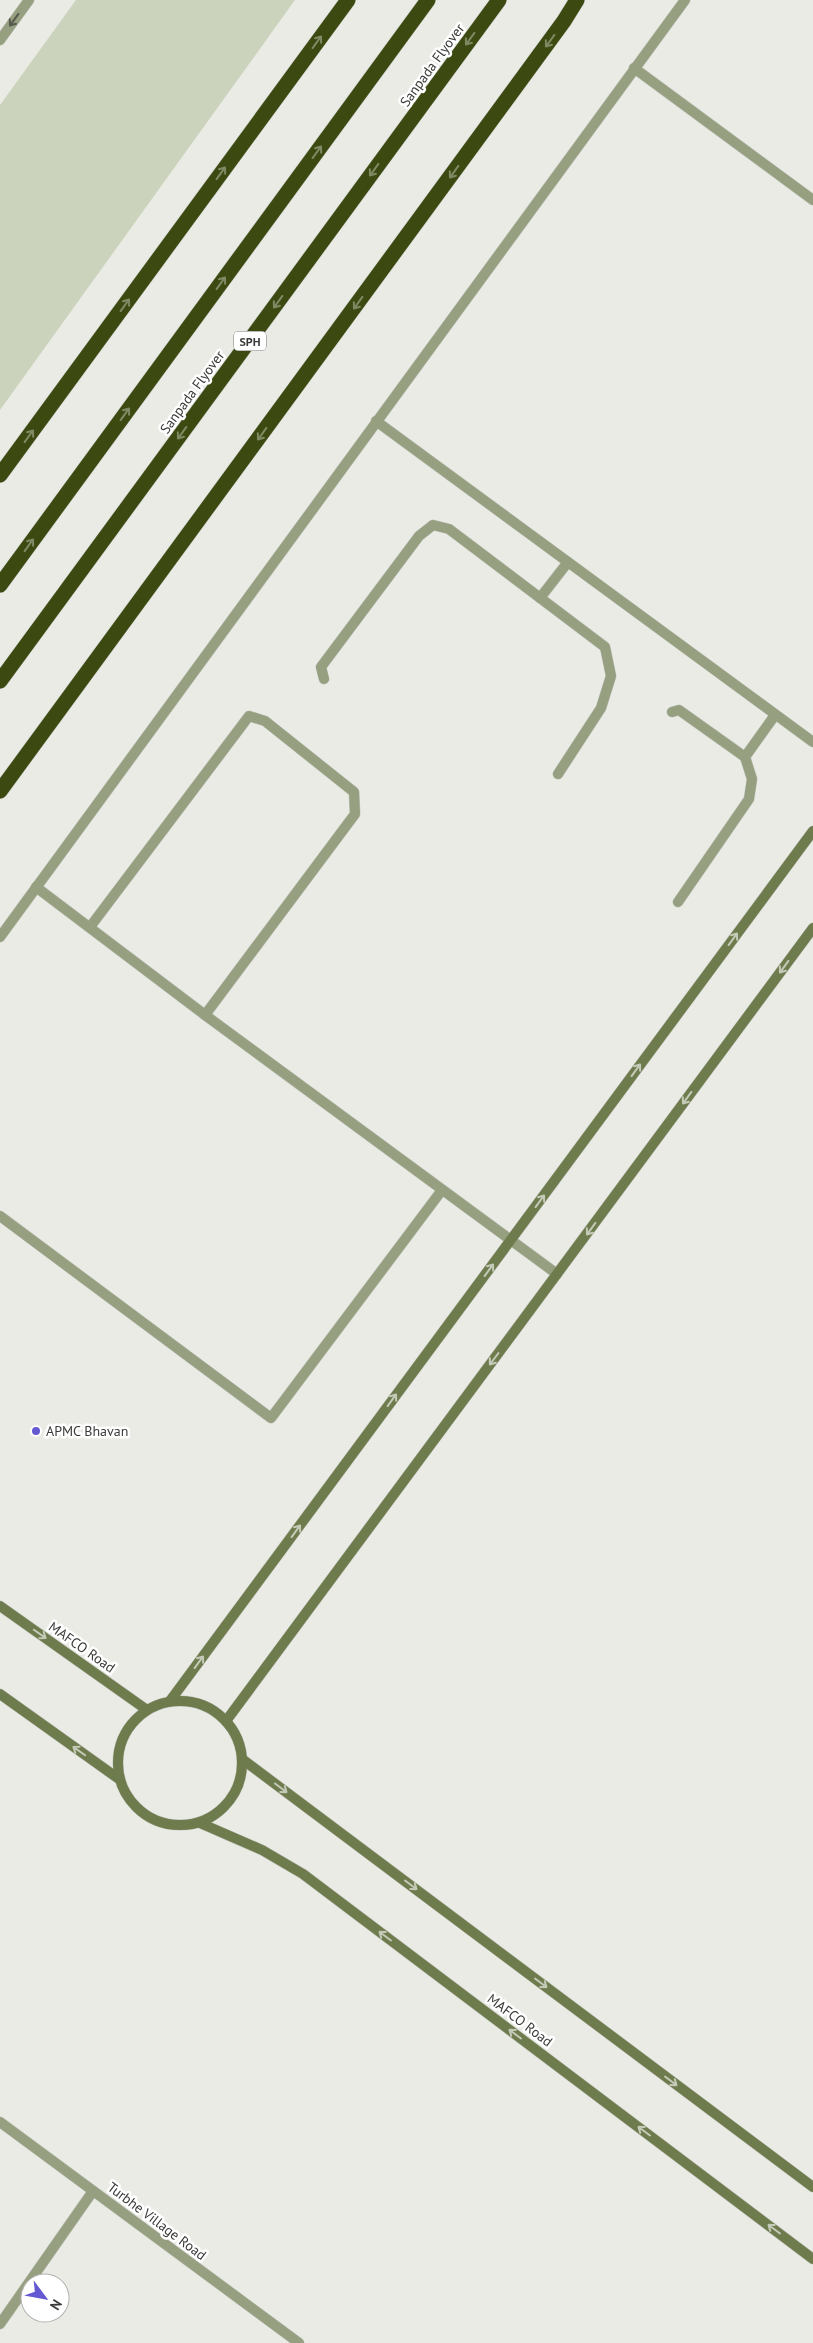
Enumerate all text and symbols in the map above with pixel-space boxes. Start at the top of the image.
one-way arrow [9,13,20,26]
street label: Sanpada Flyover [396,20,468,110]
one-way arrow [465,32,476,45]
one-way arrow [545,34,555,48]
one-way arrow [312,35,322,49]
one-way arrow [312,145,322,159]
one-way arrow [369,163,380,176]
one-way arrow [449,165,459,179]
one-way arrow [216,166,226,180]
one-way arrow [216,276,226,290]
one-way arrow [273,294,284,308]
one-way arrow [353,296,363,310]
one-way arrow [120,298,130,312]
road number: SPH [234,332,266,351]
street label: Sanpada Flyover [156,347,228,437]
one-way arrow [120,407,130,421]
one-way arrow [177,426,187,440]
one-way arrow [257,427,267,441]
one-way arrow [24,429,34,443]
one-way arrow [24,538,34,552]
one-way arrow [727,933,738,946]
one-way arrow [779,960,789,974]
one-way arrow [631,1063,641,1077]
one-way arrow [682,1091,693,1104]
one-way arrow [534,1195,545,1208]
one-way arrow [586,1222,596,1236]
one-way arrow [483,1264,494,1277]
one-way arrow [489,1352,499,1366]
one-way arrow [387,1393,397,1407]
place label: APMC Bhavan [46,1422,128,1440]
marker: APMC Bhavan [30,1425,42,1437]
one-way arrow [291,1524,301,1538]
street label: MAFCO Road [45,1618,119,1676]
one-way arrow [33,1629,47,1639]
one-way arrow [194,1656,205,1669]
one-way arrow [73,1746,87,1756]
one-way arrow [274,1783,288,1793]
one-way arrow [404,1880,417,1891]
one-way arrow [379,1930,392,1941]
one-way arrow [534,1978,548,1988]
street label: MAFCO Road [484,1990,556,2050]
one-way arrow [509,2028,522,2039]
one-way arrow [664,2075,677,2086]
one-way arrow [638,2126,651,2137]
street label: Turbhe Village Road [104,2178,210,2264]
one-way arrow [768,2224,781,2235]
north arrow [20,2273,70,2323]
text: N [46,2296,66,2314]

